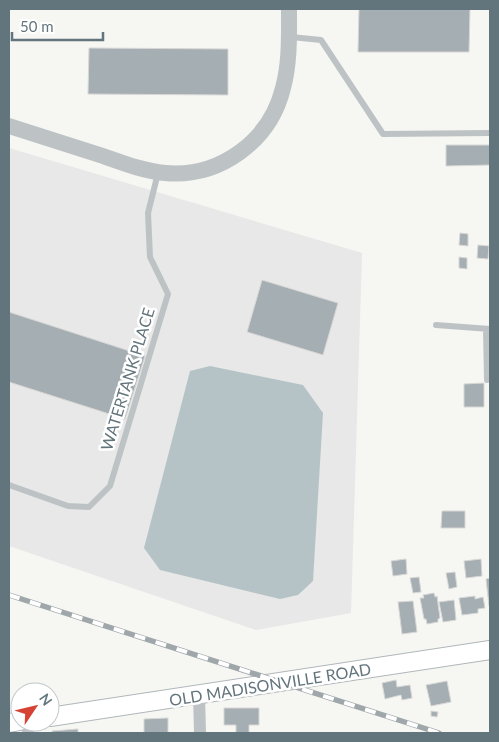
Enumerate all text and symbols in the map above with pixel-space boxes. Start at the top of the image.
scale bar [12,10,104,42]
text: 50 m [20,17,54,35]
street label: WATERTANK PLACE [96,305,158,453]
street label: OLD MADISONVILLE ROAD [168,659,372,709]
north arrow [10,682,60,732]
text: N [36,690,56,709]

